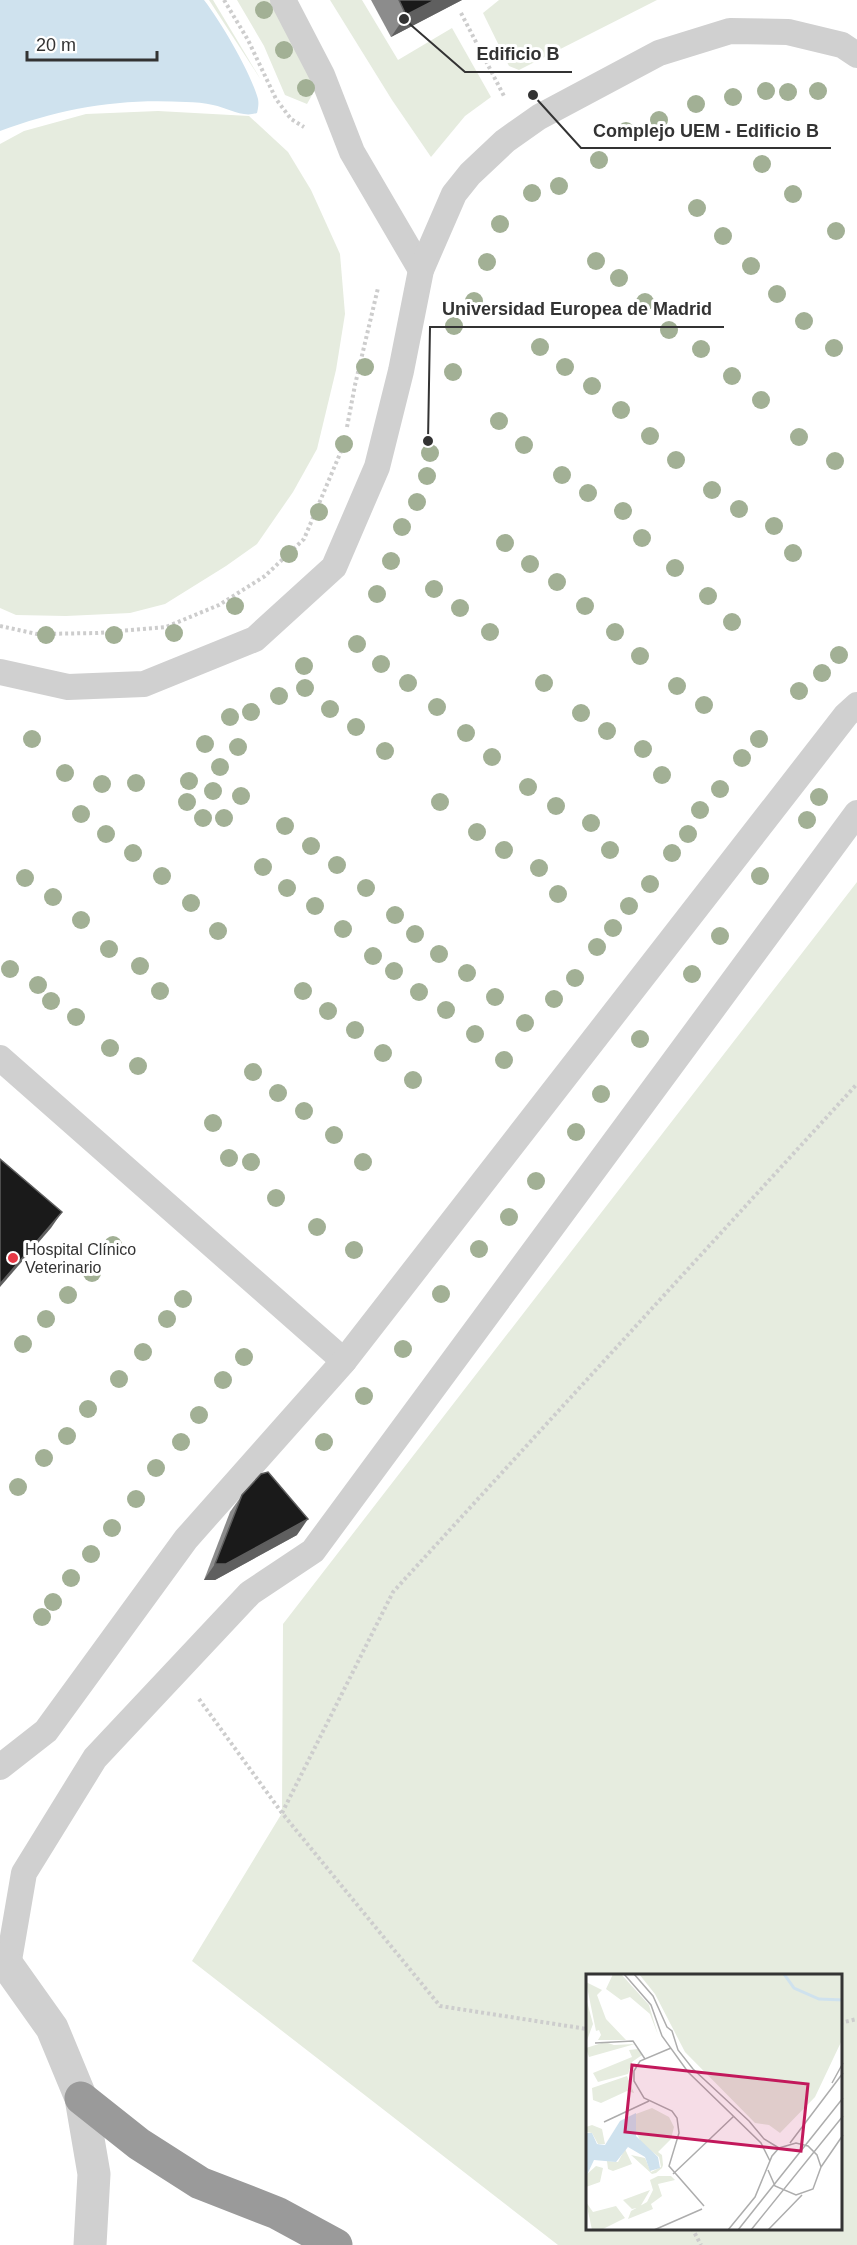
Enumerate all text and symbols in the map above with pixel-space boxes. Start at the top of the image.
scale bar [27,24,158,62]
text: 20 m [36,35,76,55]
callout: Edificio B [465,36,572,72]
text: Edificio B [476,44,560,64]
callout: Complejo UEM - Edificio B [581,112,831,148]
text: Complejo UEM - Edificio B [593,121,819,141]
callout: Universidad Europea de Madrid [430,291,724,327]
text: Universidad Europea de Madrid [442,299,712,319]
place label: Hospital Clínico Veterinario [25,1241,136,1276]
marker: Hospital Clínico Veterinario [6,1251,20,1265]
inset map [586,1974,842,2230]

